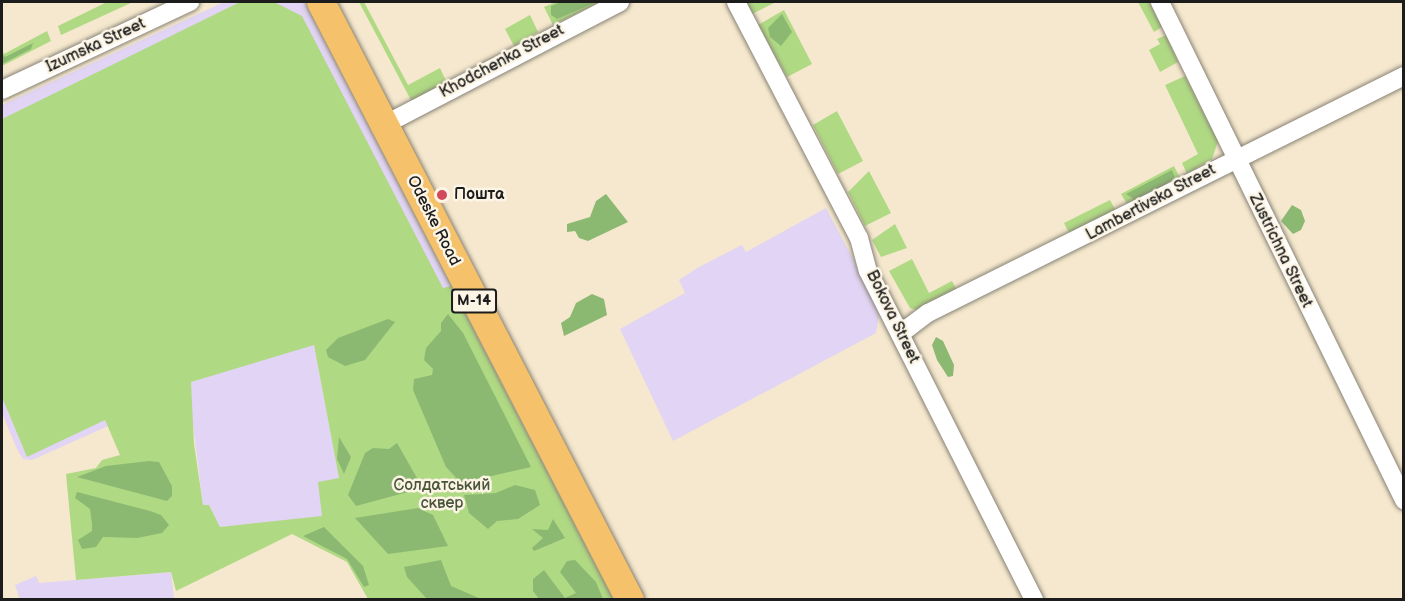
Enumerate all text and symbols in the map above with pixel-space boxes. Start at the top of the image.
street label: Izumska Street [43,15,149,77]
street label: Khodchenka Street [436,21,568,103]
street label: Lambertivska Street [1083,161,1219,245]
street label: Odeske Road [402,173,464,269]
place label: Пошта [454,185,504,205]
marker: Пошта [435,188,449,202]
street label: Zustrichna Street [1244,191,1316,311]
street label: Bokova Street [861,267,923,367]
road number: М-14 [450,289,498,313]
park label: Солдатський сквер [394,476,490,514]

